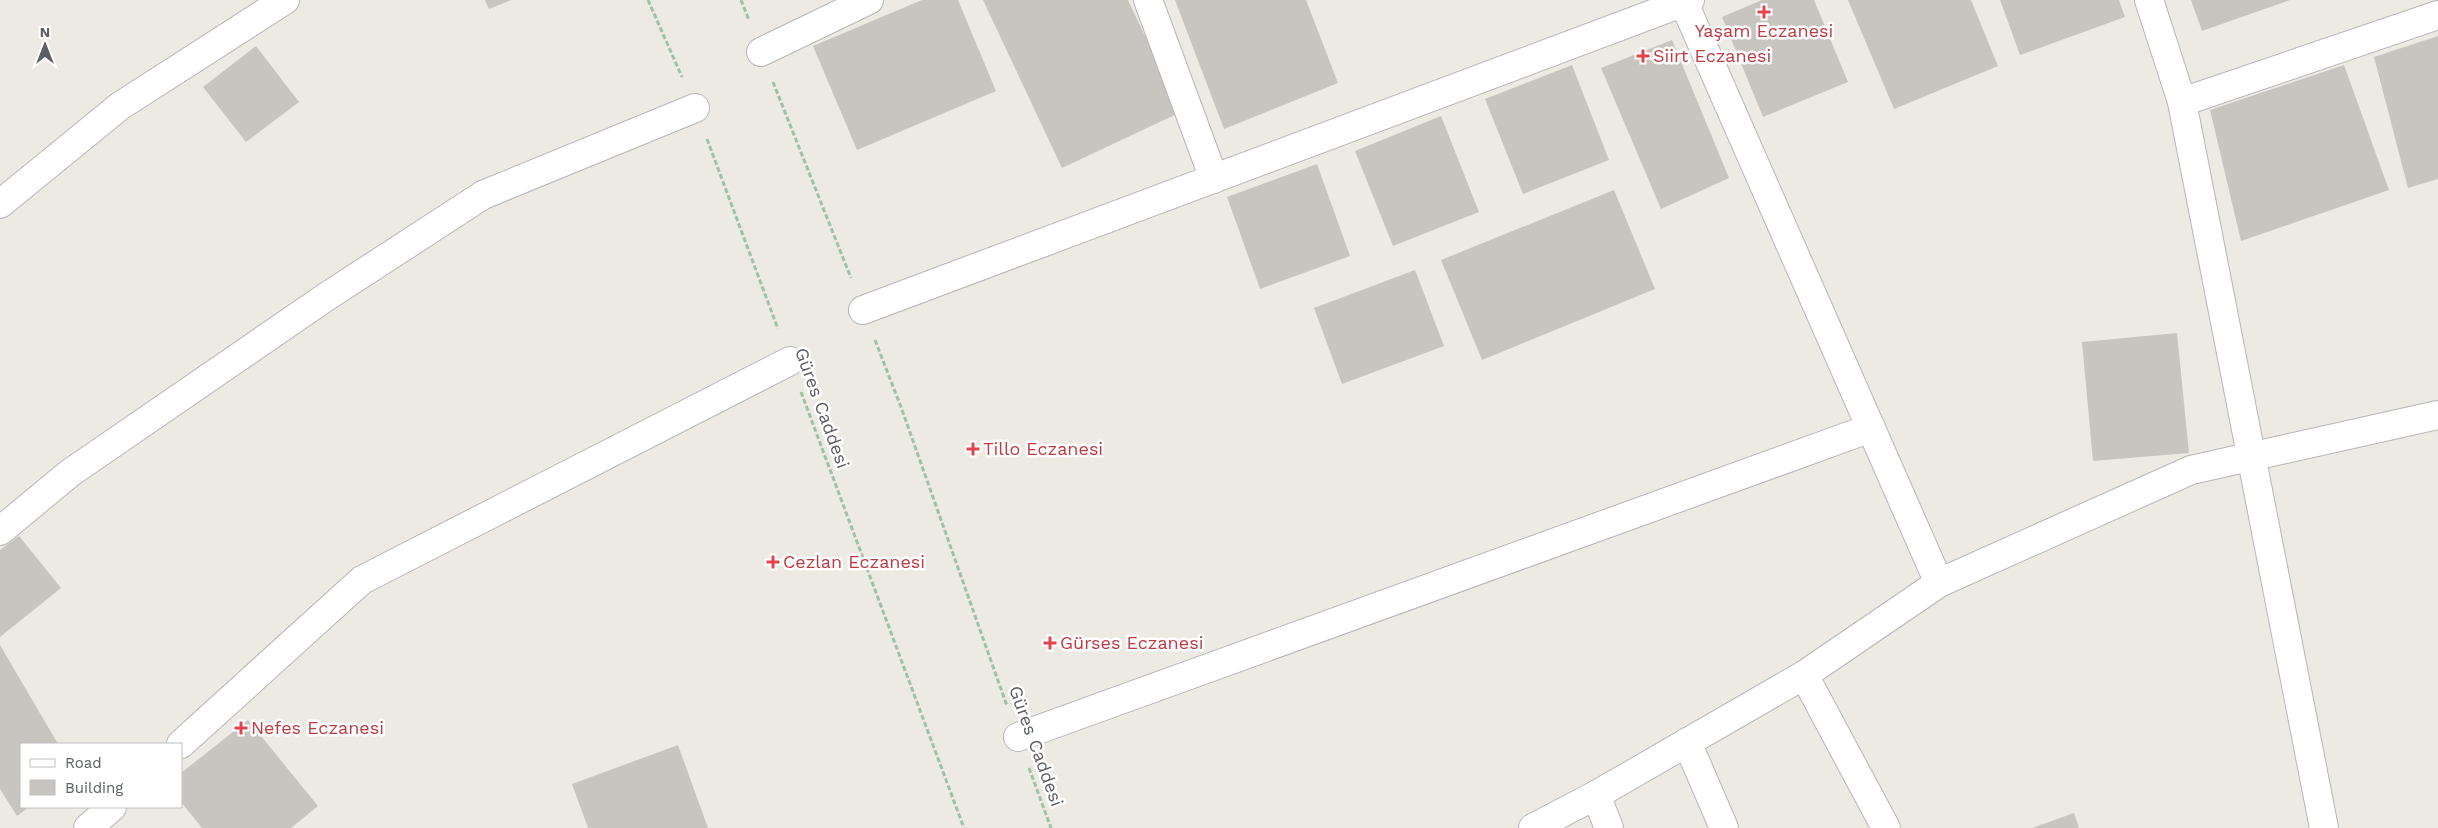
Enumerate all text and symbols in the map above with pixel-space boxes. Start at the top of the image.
marker: Yaşam Eczanesi [1758,6,1770,18]
north arrow [20,20,70,70]
place label: Yaşam Eczanesi [1695,20,1833,41]
text: N [40,24,50,40]
place label: Siirt Eczanesi [1653,45,1771,66]
marker: Siirt Eczanesi [1637,50,1649,62]
street label: Güres Caddesi [791,345,854,471]
place label: Tillo Eczanesi [983,438,1103,459]
marker: Tillo Eczanesi [967,443,979,455]
place label: Cezlan Eczanesi [783,551,925,572]
marker: Cezlan Eczanesi [767,556,779,568]
place label: Gürses Eczanesi [1060,632,1203,653]
marker: Gürses Eczanesi [1044,637,1056,649]
street label: Güres Caddesi [1005,683,1068,809]
place label: Nefes Eczanesi [251,717,384,738]
marker: Nefes Eczanesi [235,722,247,734]
legend [20,743,182,808]
text: Road [65,754,102,772]
text: Building [65,779,123,797]

